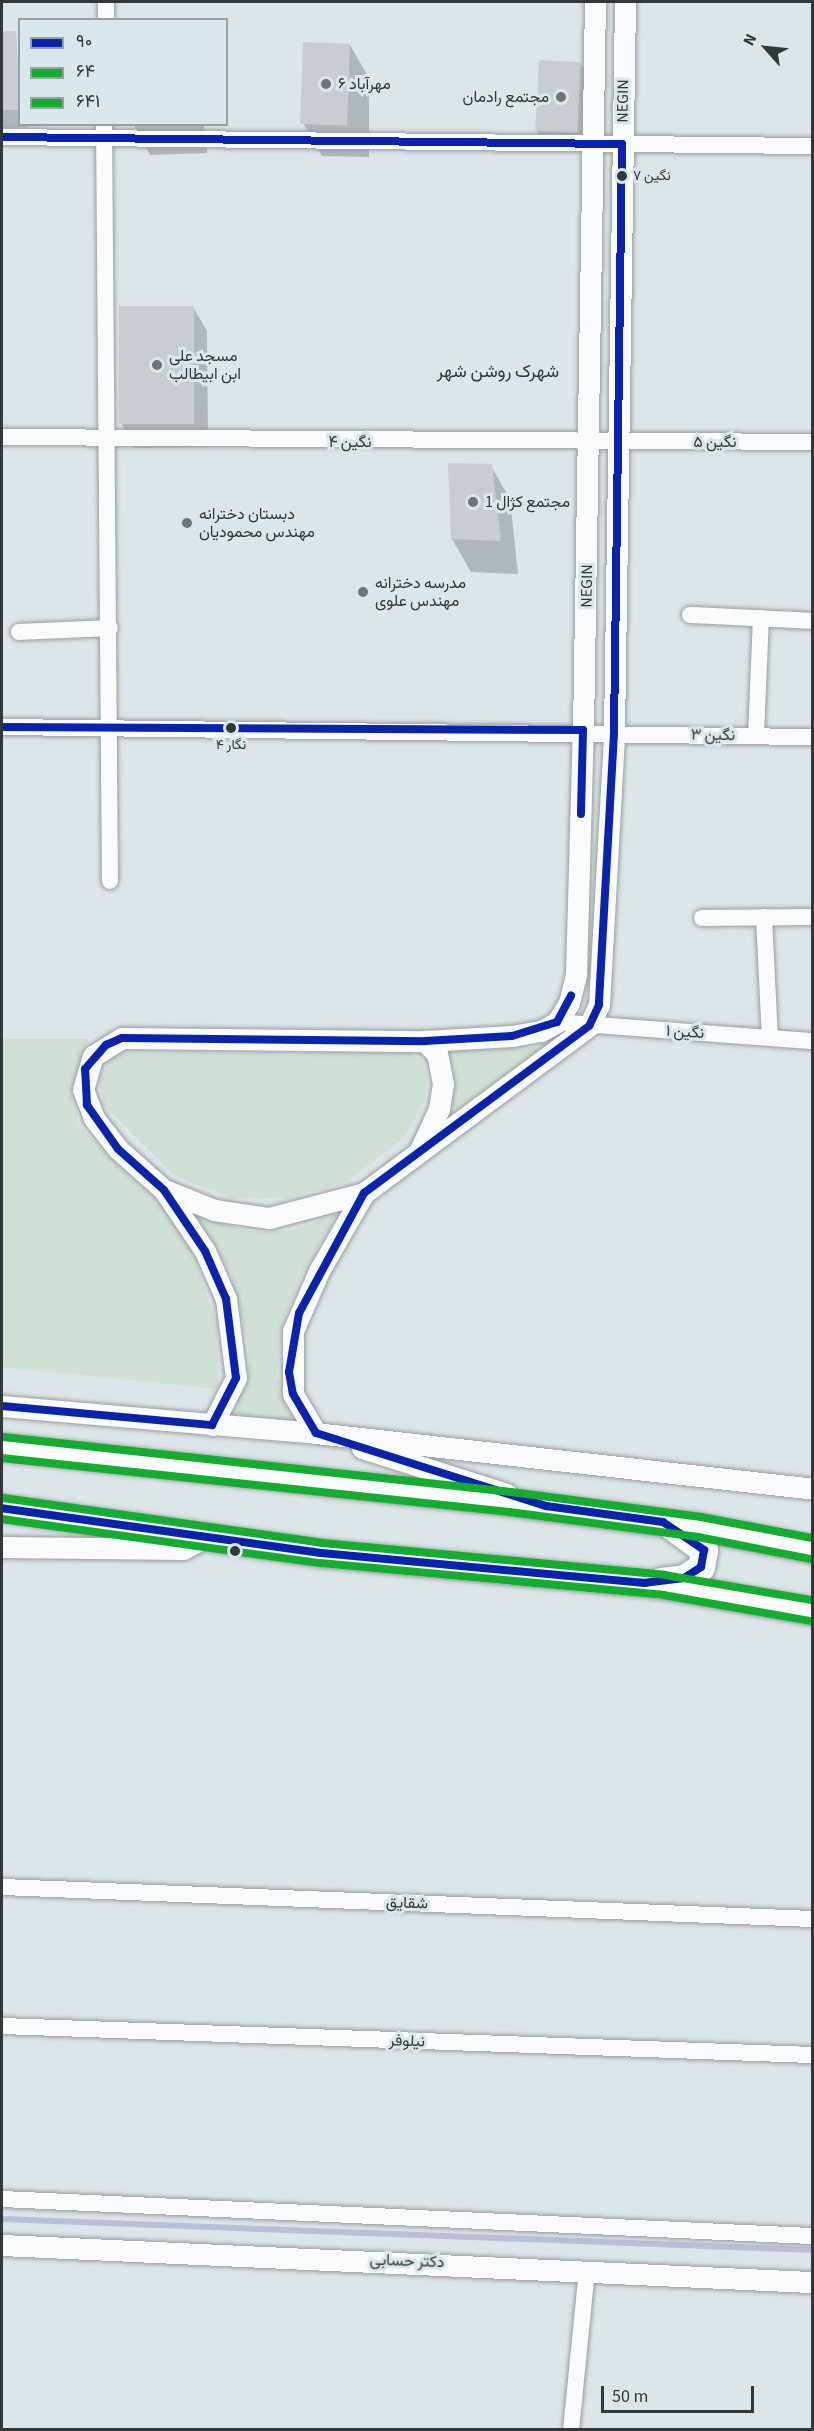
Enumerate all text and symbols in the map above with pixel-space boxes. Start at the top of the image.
legend [18,18,228,126]
north arrow [736,18,796,78]
text: ۹۰ [76,29,92,54]
text: N [738,30,762,50]
text: ۶۴ [76,59,95,84]
place label: مهرآباد ۶ [338,74,391,94]
marker: مهرآباد ۶ [319,77,333,91]
street label: NEGIN [613,79,633,123]
place label: مجتمع رادمان [463,87,549,107]
text: ۶۴۱ [76,89,100,114]
marker: مجتمع رادمان [554,90,568,104]
place label: نگین ۷ [633,168,671,184]
marker: نگین ۷ [616,170,628,182]
place label: مسجد علی ابن ابیطالب [169,346,241,384]
marker: مسجد علی ابن ابیطالب [150,358,164,372]
district label: شهرک روشن شهر [437,361,559,383]
street label: نگین ۴ [329,432,371,452]
street label: نگین ۵ [693,432,737,452]
place label: مجتمع کژال 1 [485,492,570,512]
marker: مجتمع کژال 1 [466,495,480,509]
place label: دبستان دخترانه مهندس محمودیان [199,504,315,542]
marker: دبستان دخترانه مهندس محمودیان [180,516,194,530]
street label: NEGIN [577,564,597,608]
place label: مدرسه دخترانه مهندس علوی [375,573,466,611]
marker: مدرسه دخترانه مهندس علوی [356,585,370,599]
marker: نگار ۴ [225,722,237,734]
street label: نگین ۳ [691,725,735,745]
place label: نگار ۴ [216,737,246,753]
street label: نگین ۱ [665,1021,705,1043]
unlabelled marker [229,1545,241,1557]
street label: شقایق [386,1893,428,1913]
street label: نیلوفر [389,2031,425,2051]
street label: دکتر حسابی [369,2250,445,2272]
scale bar [604,2374,757,2412]
text: 50 m [612,2384,648,2409]

